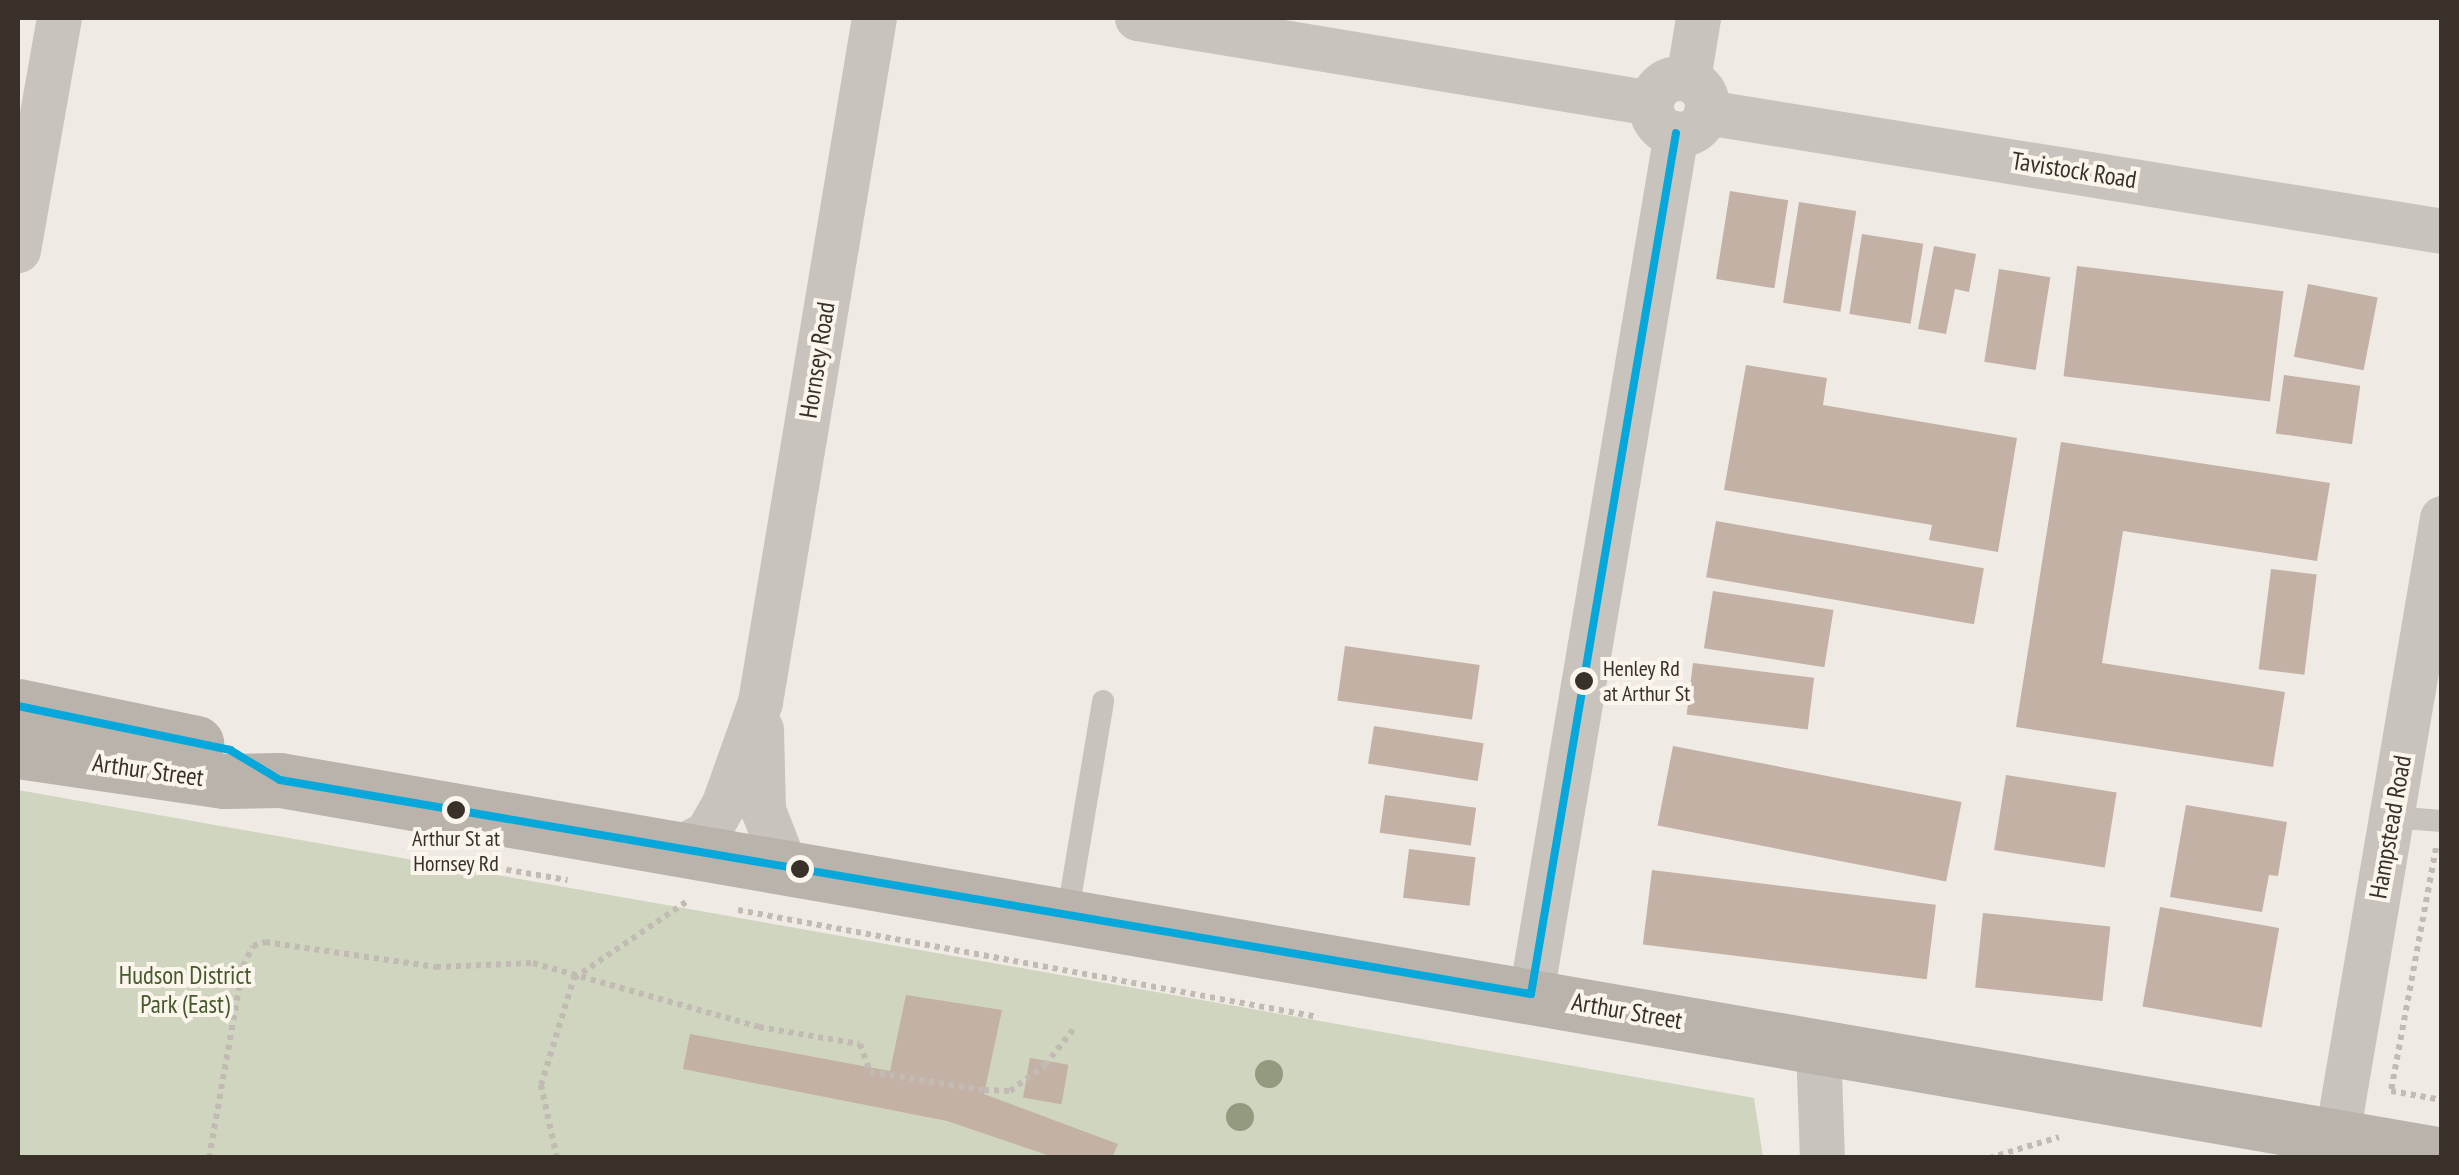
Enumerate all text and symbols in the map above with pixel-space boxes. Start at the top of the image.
street label: Tavistock Road [2009,145,2139,195]
street label: Hornsey Road [793,300,841,420]
place label: Henley Rd at Arthur St [1603,655,1691,706]
marker: Henley Rd at Arthur St [1574,671,1594,691]
street label: Arthur Street [91,747,205,793]
street label: Hampstead Road [2363,753,2417,901]
marker: Arthur St at Hornsey Rd [446,800,466,820]
place label: Arthur St at Hornsey Rd [412,825,500,876]
unlabelled marker [790,859,810,879]
park label: Hudson District Park (East) [119,961,251,1020]
street label: Arthur Street [1569,987,1685,1035]

